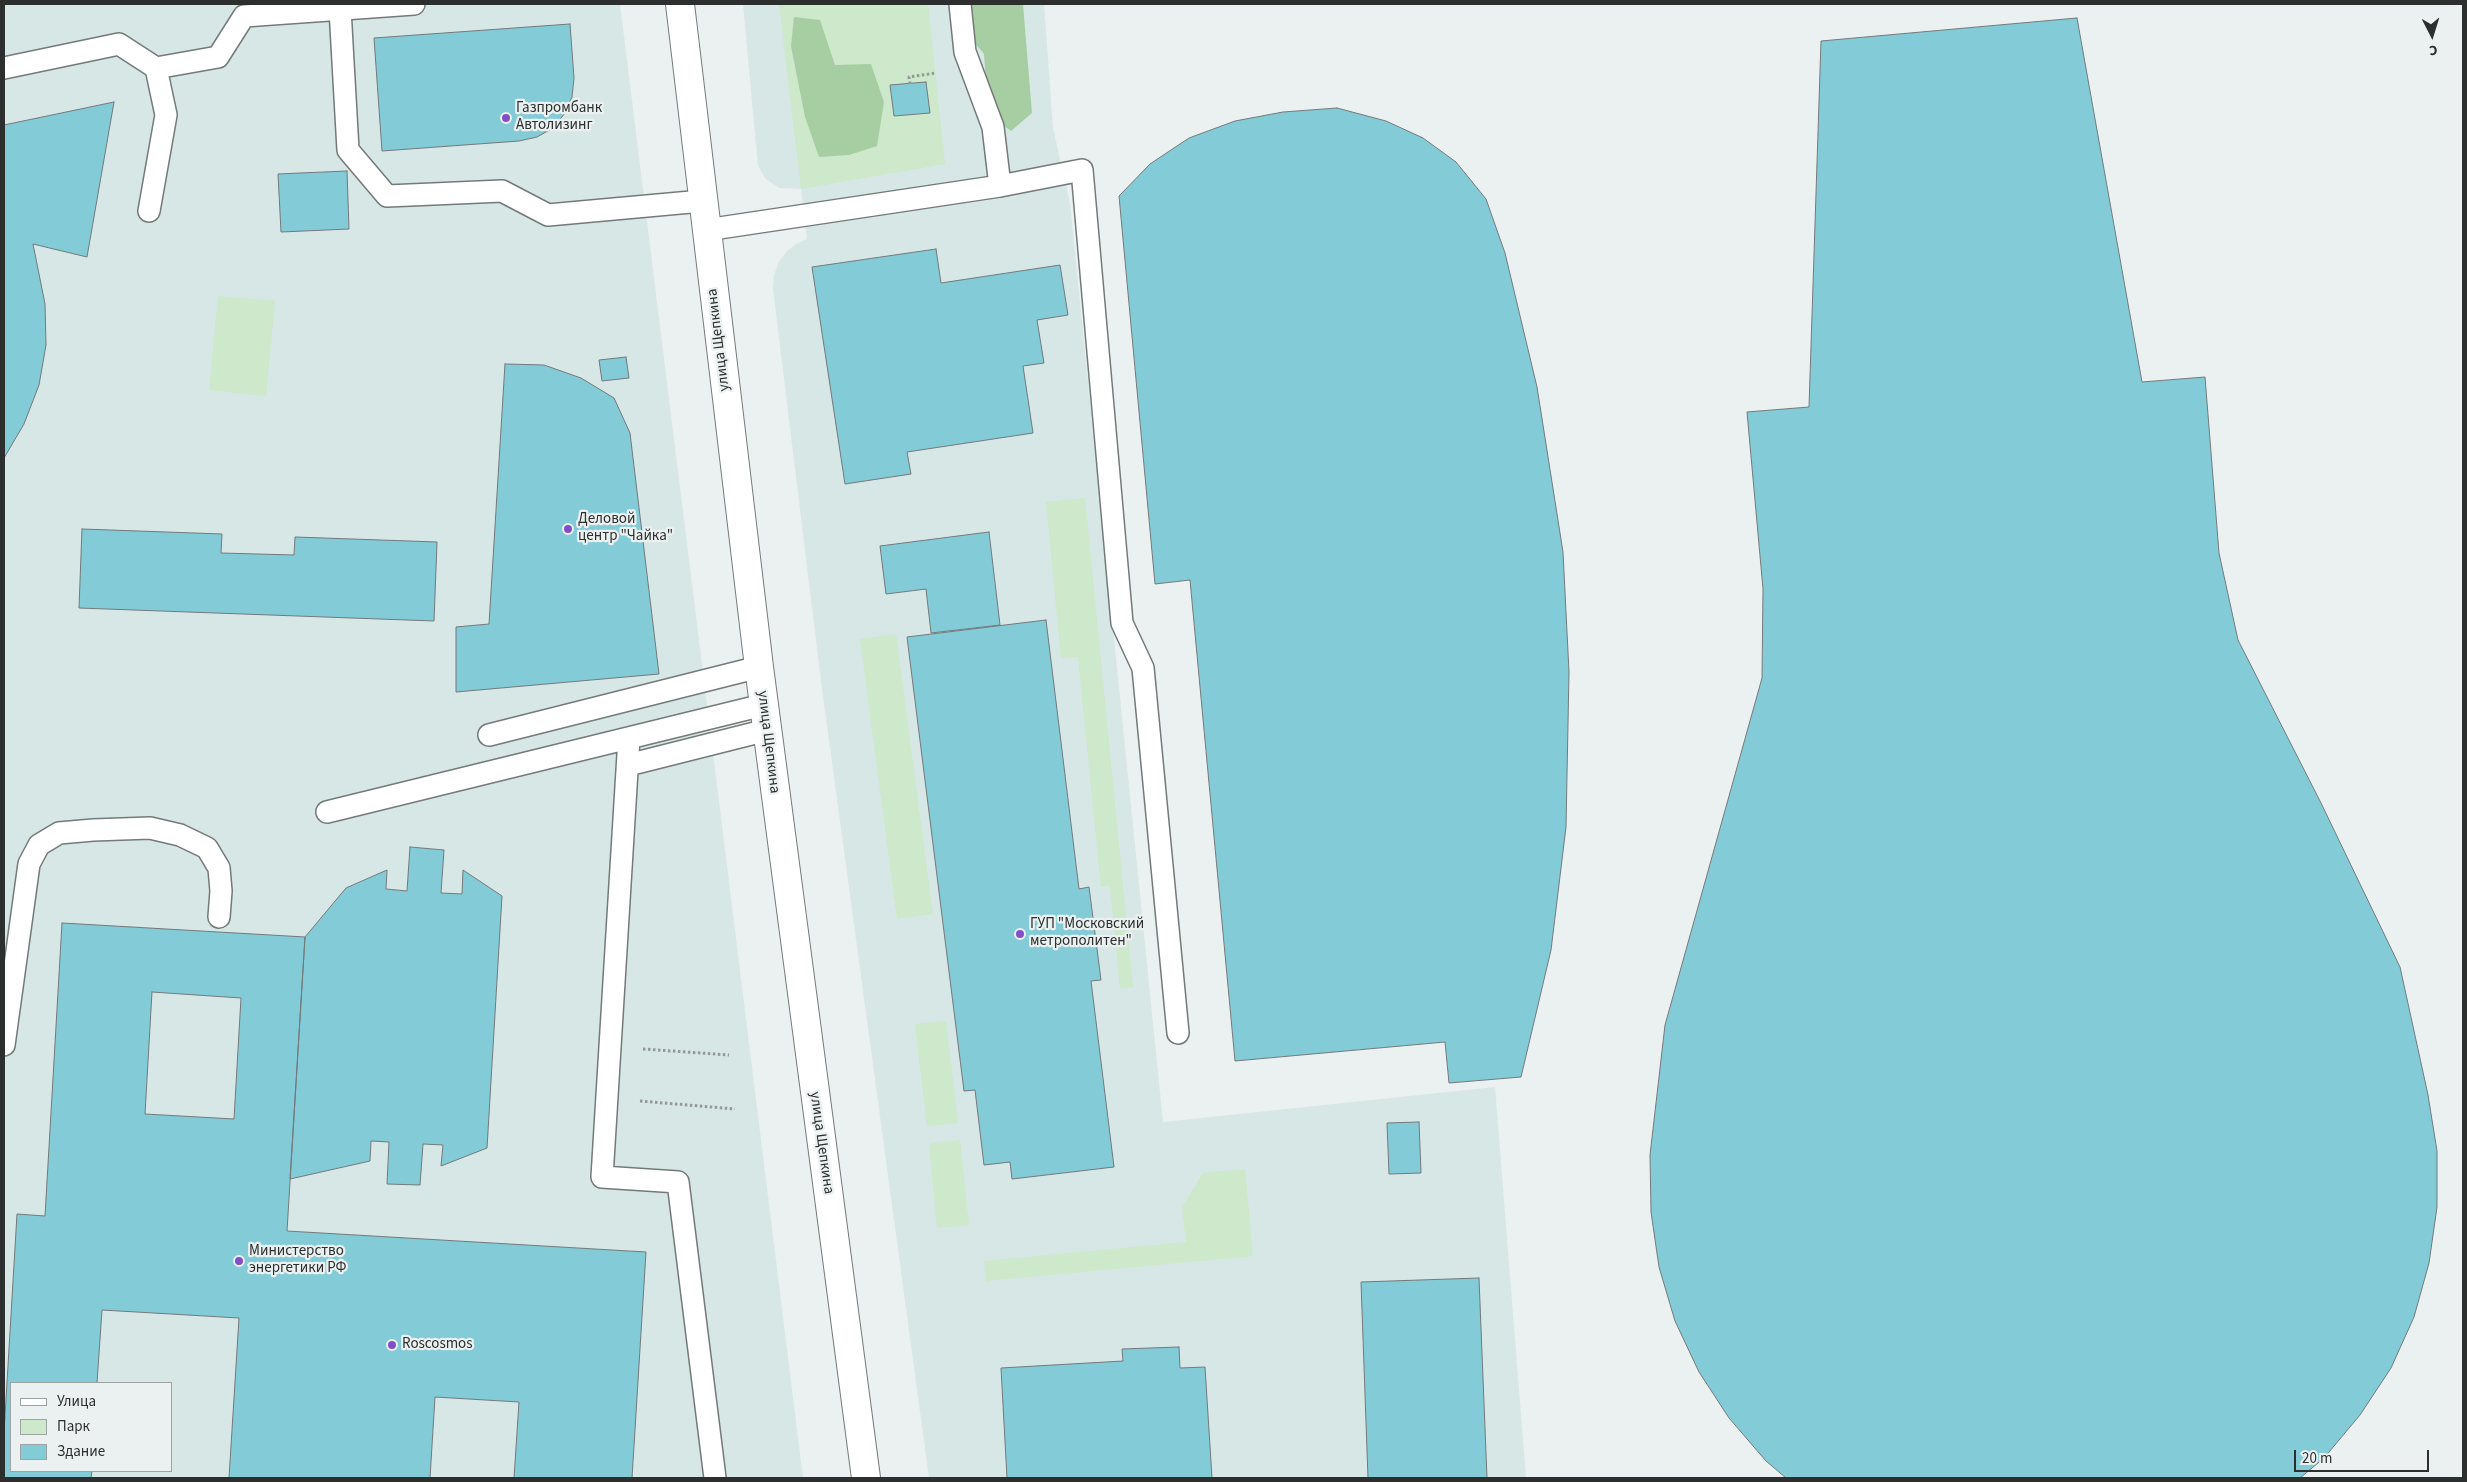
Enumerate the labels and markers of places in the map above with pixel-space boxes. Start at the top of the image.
place label: Газпромбанк Автолизинг [516,100,602,135]
marker: Газпромбанк Автолизинг [500,112,512,124]
place label: Деловой центр "Чайка" [578,511,673,546]
marker: Деловой центр "Чайка" [562,523,574,535]
place label: ГУП "Московский метрополитен" [1030,916,1144,951]
marker: ГУП "Московский метрополитен" [1014,928,1026,940]
place label: Министерство энергетики РФ [249,1243,347,1278]
marker: Министерство энергетики РФ [233,1255,245,1267]
place label: Roscosmos [402,1336,472,1354]
marker: Roscosmos [386,1339,398,1351]

